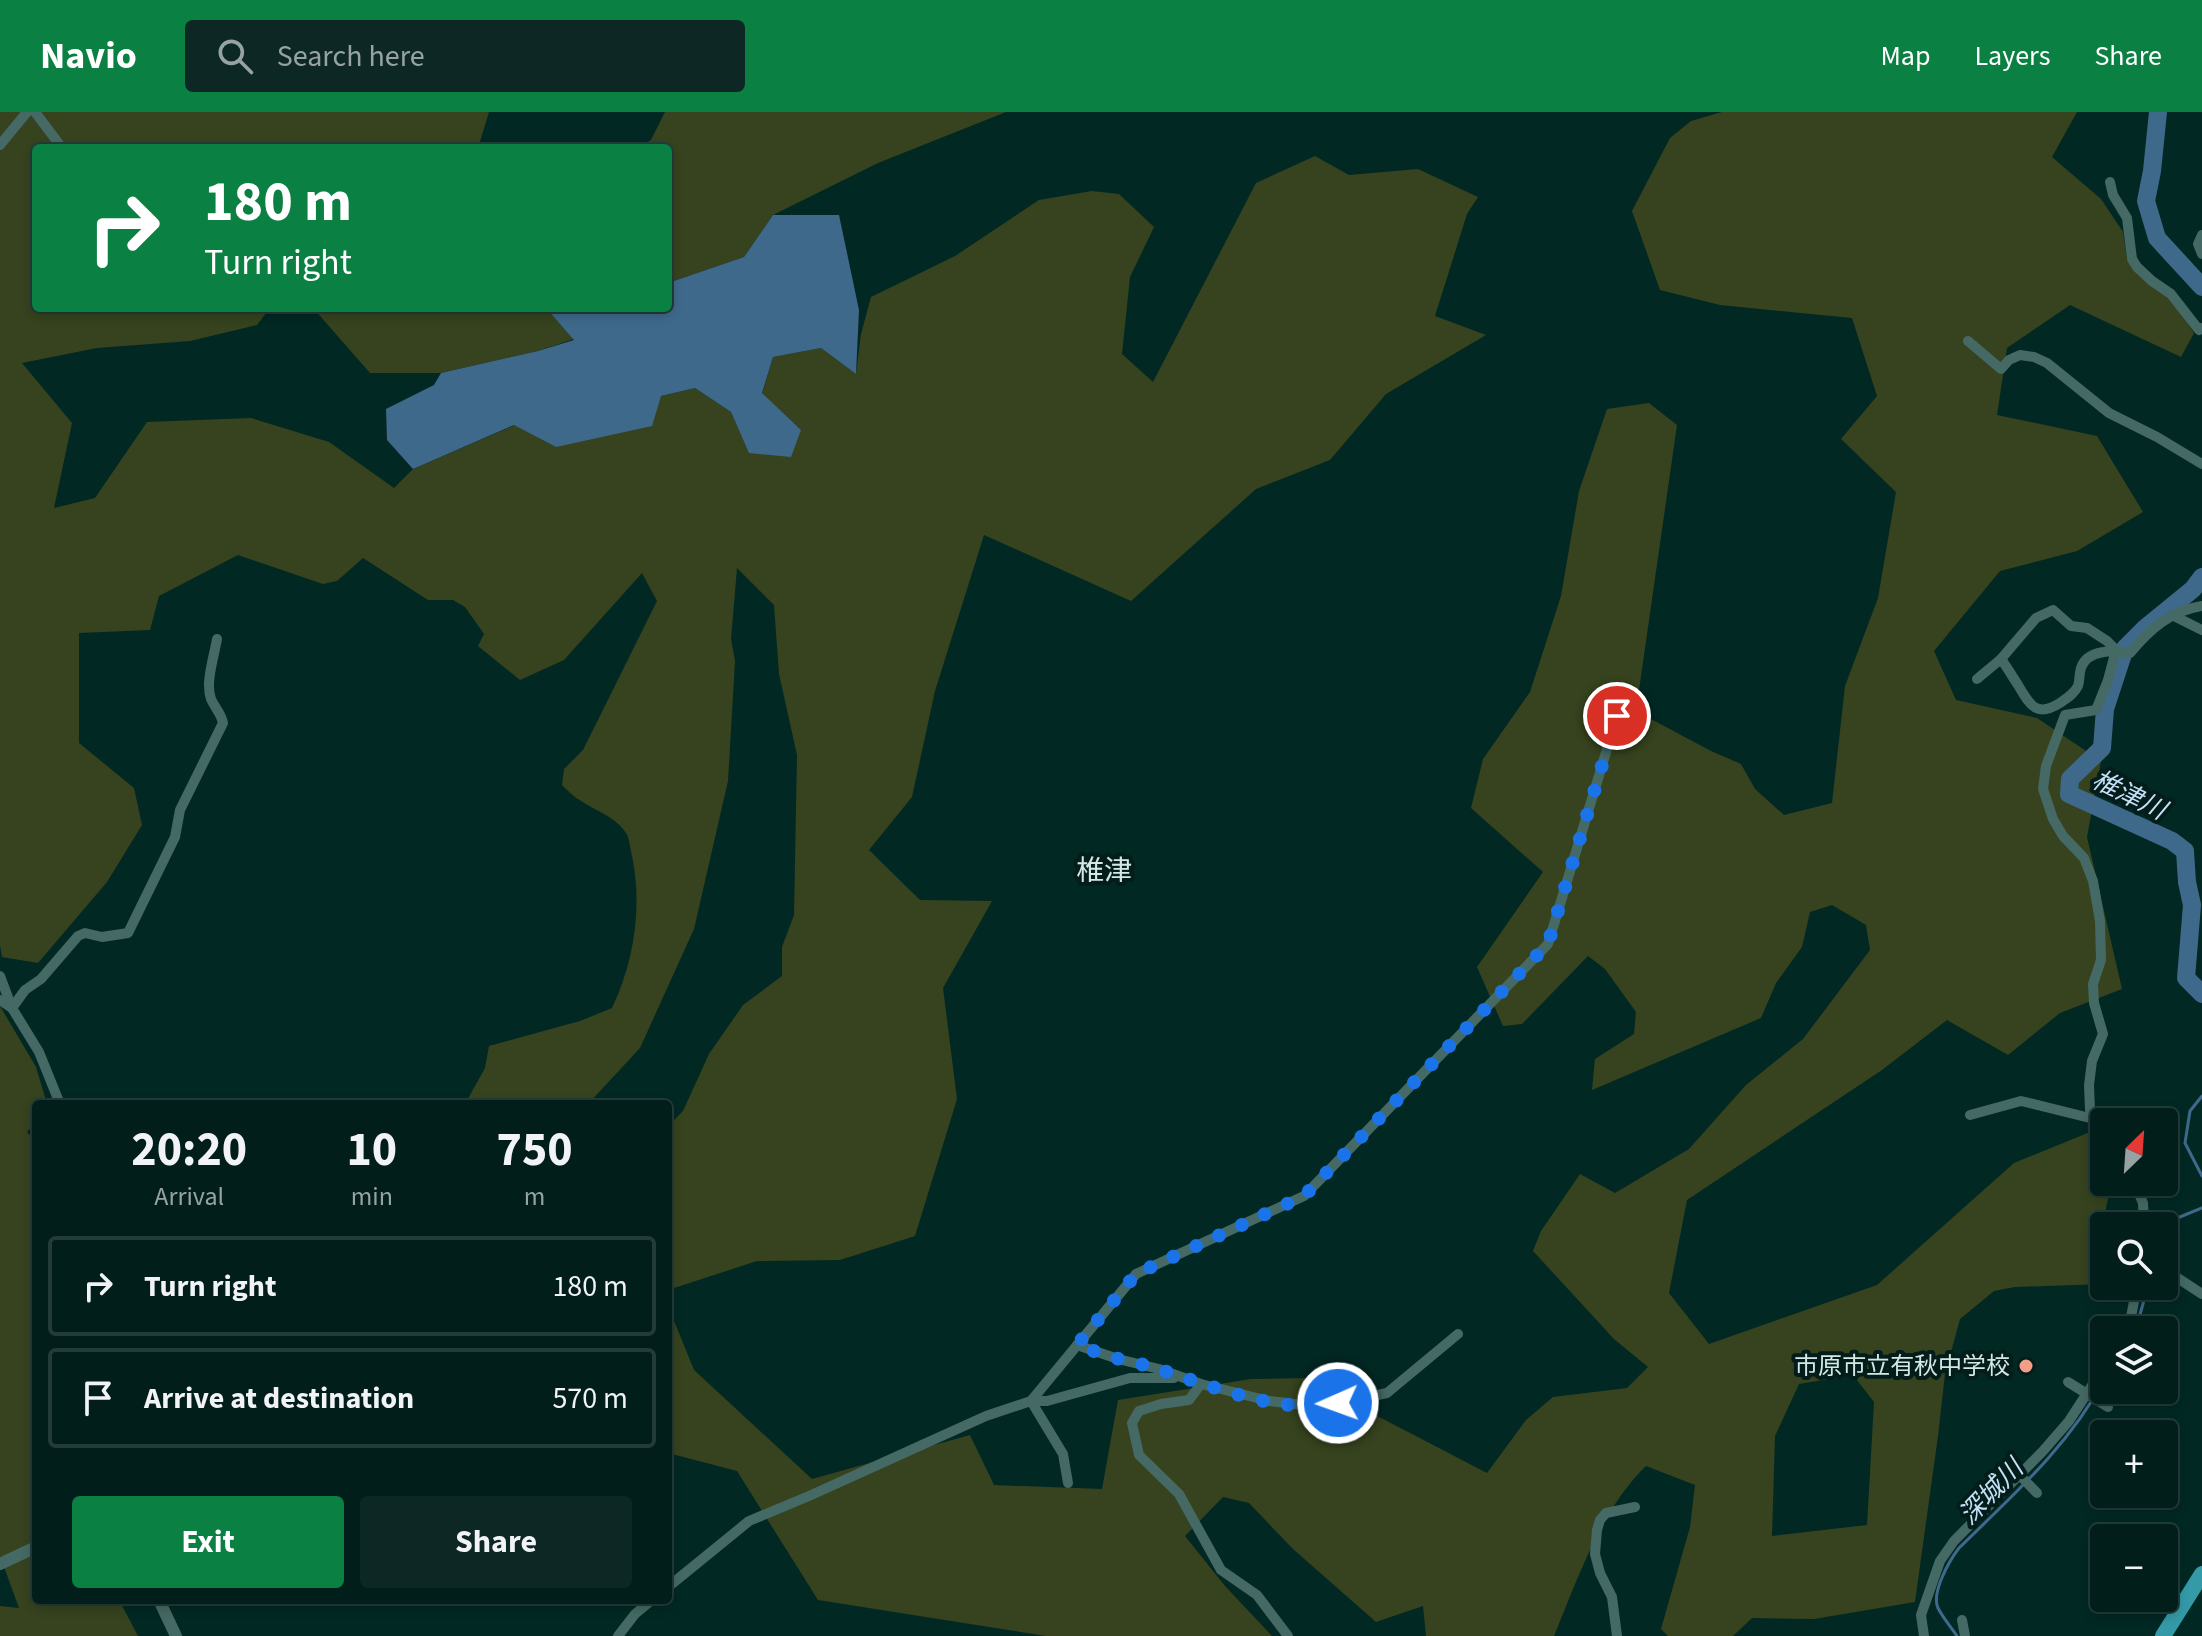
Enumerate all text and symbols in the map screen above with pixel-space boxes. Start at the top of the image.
search box [185,20,745,92]
text: Navio [40,29,137,83]
icon: search [213,34,257,78]
text: Search here [277,35,425,78]
text: Map [1880,36,1930,76]
text: Layers [1974,36,2050,76]
text: Share [2094,36,2162,76]
text: 180 m [204,163,352,242]
icon: right [72,176,176,280]
text: Turn right [204,237,352,288]
pin [1583,682,1651,750]
icon: arrive [1595,694,1639,738]
water label: 椎津川 [2086,761,2175,830]
district label: 椎津 [1076,851,1132,891]
north arrow [2090,1108,2178,1196]
map controls [2090,1108,2178,1612]
text: 20:20 [131,1116,247,1184]
text: 10 [347,1116,397,1184]
text: 750 [497,1116,573,1184]
text: Arrival [154,1178,224,1215]
text: min [351,1178,393,1215]
text: m [524,1178,545,1215]
button: search [2090,1212,2178,1300]
icon: right [76,1264,120,1308]
text: Turn right [144,1265,276,1308]
text: 180 m [552,1265,628,1308]
button: layers [2090,1316,2178,1404]
place label: 市原市立有秋中学校 [1794,1349,2010,1384]
marker: 市原市立有秋中学校 [2017,1357,2035,1375]
position arrow [1296,1361,1380,1445]
icon: arrive [76,1376,120,1420]
text: Arrive at destination [144,1377,414,1420]
text: 570 m [552,1377,628,1420]
button: + [2090,1420,2178,1508]
water label: 深城川 [1951,1449,2033,1533]
button: Exit [72,1496,344,1588]
button: Share [360,1496,632,1588]
button: − [2090,1524,2178,1612]

